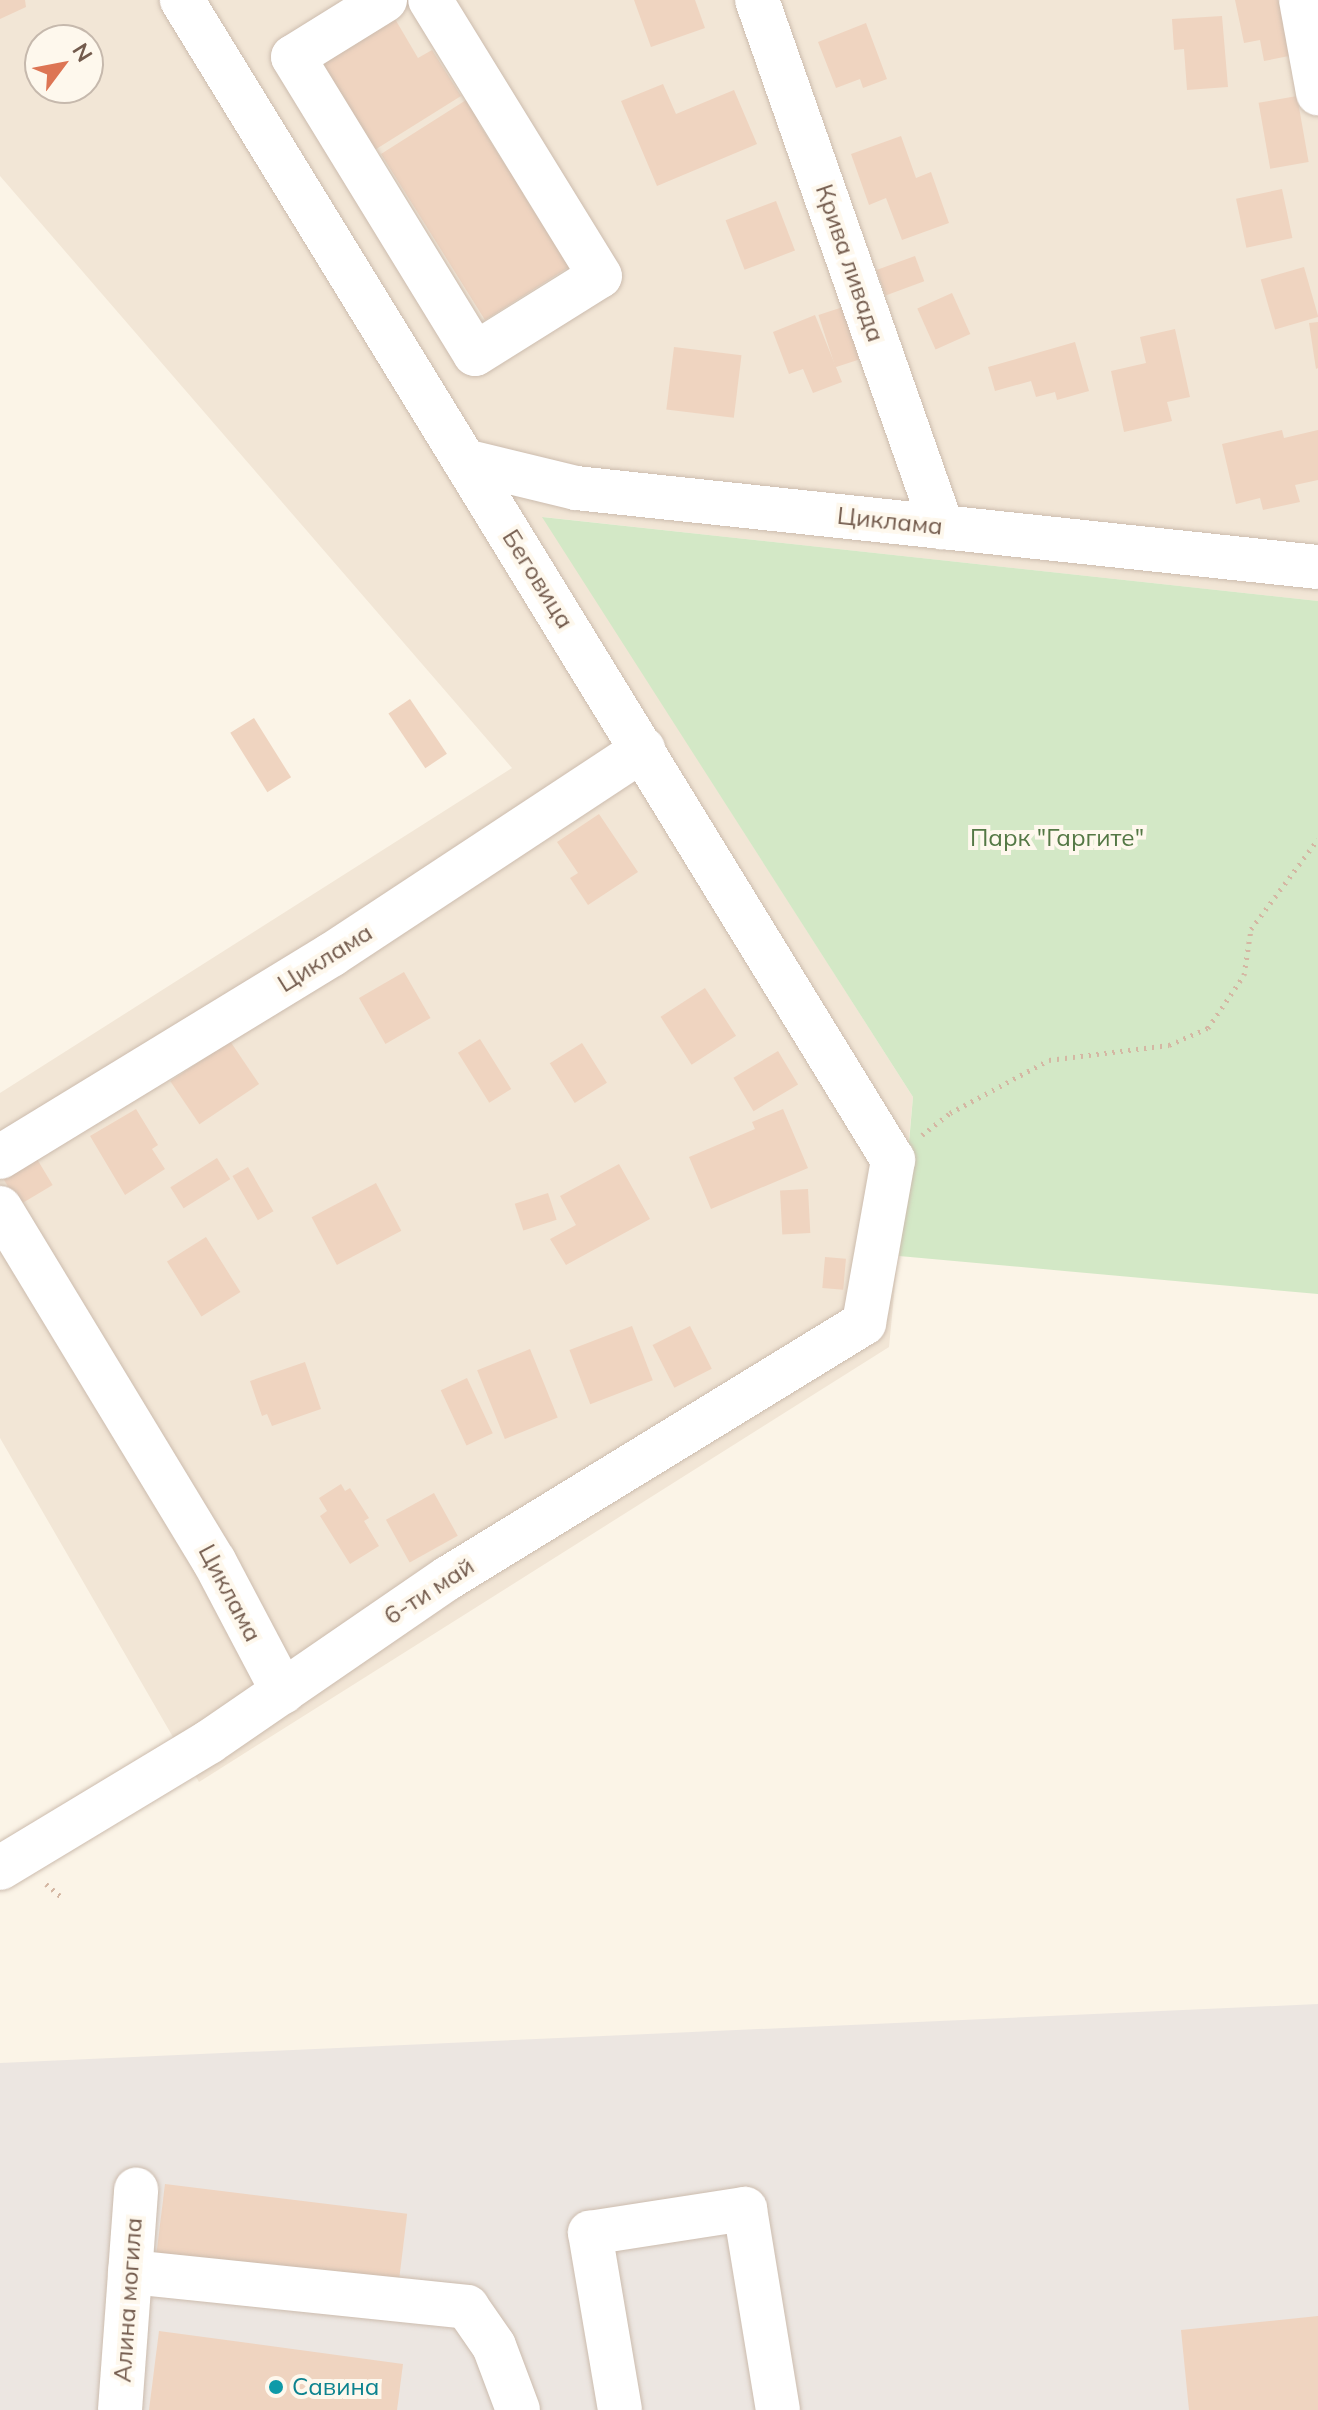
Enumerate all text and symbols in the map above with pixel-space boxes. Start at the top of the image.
north arrow [24,24,104,104]
text: N [66,38,99,67]
street label: Крива ливада [810,180,890,346]
street label: Циклама [836,501,944,541]
street label: Беговица [496,524,580,634]
park label: Парк "Гаргите" [970,824,1144,852]
street label: Циклама [272,918,378,998]
street label: Циклама [192,1539,268,1647]
street label: 6-ти май [379,1551,479,1631]
street label: Алина могила [108,2217,148,2383]
place label: Савина [292,2373,379,2401]
marker: Савина [267,2378,285,2396]

